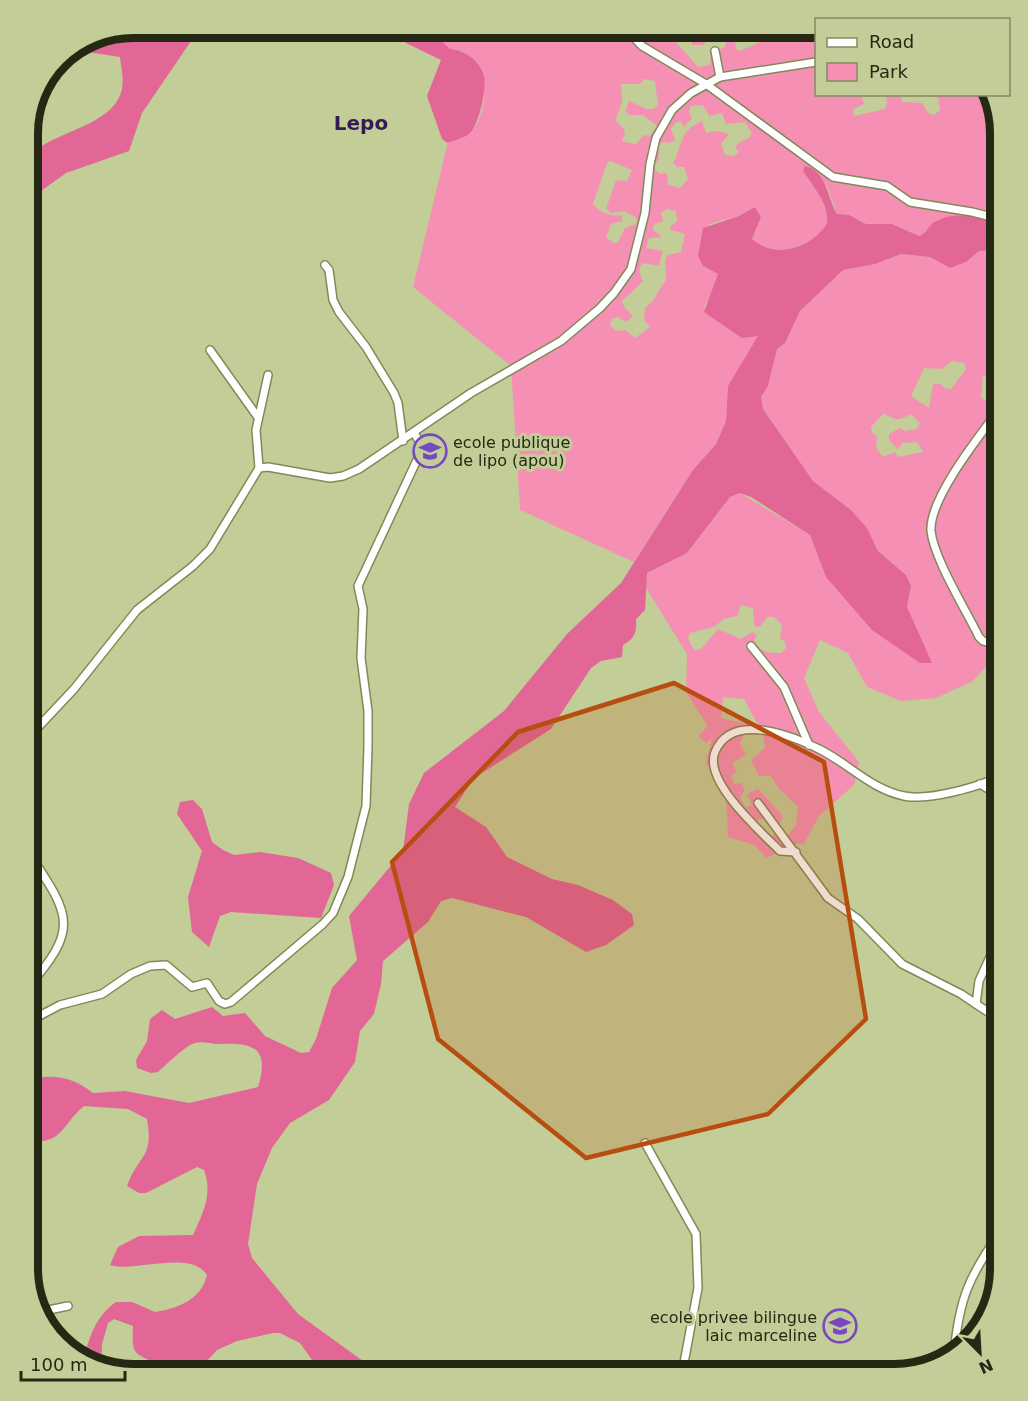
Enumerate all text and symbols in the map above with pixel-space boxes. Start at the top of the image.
legend [815,18,1010,96]
text: Road [869,31,914,52]
text: Park [869,61,908,82]
district label: Lepo [334,111,388,135]
school or university icon: ecole publique de lipo (apou) [412,433,448,469]
place label: ecole publique de lipo (apou) [453,433,570,470]
place label: ecole privee bilingue laic marceline [650,1308,817,1345]
school or university icon: ecole privee bilingue laic marceline [822,1308,858,1344]
north arrow [950,1323,1010,1383]
scale bar [21,1344,124,1382]
text: 100 m [30,1354,88,1375]
text: N [976,1355,996,1378]

